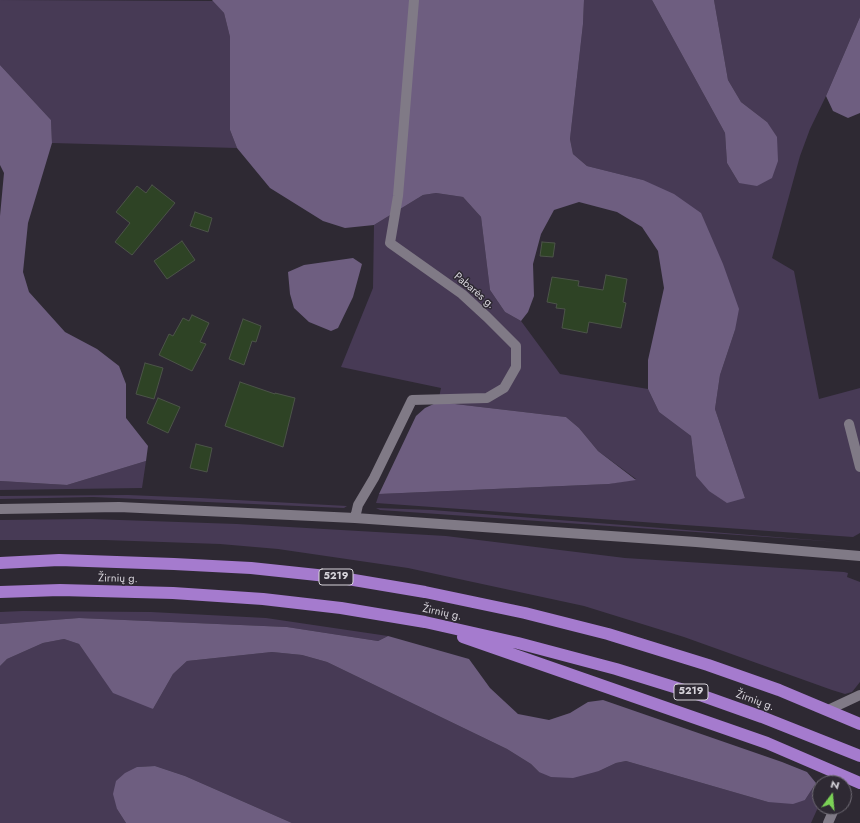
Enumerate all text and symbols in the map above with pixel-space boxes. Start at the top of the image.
street label: Pabarės g. [451,270,497,312]
road number: 5219 [319,569,353,585]
street label: Žirnių g. [98,572,138,586]
street label: Žirnių g. [421,602,463,624]
road number: 5219 [674,684,708,700]
street label: Žirnių g. [734,688,776,714]
north arrow [812,775,852,815]
text: N [829,776,841,793]

